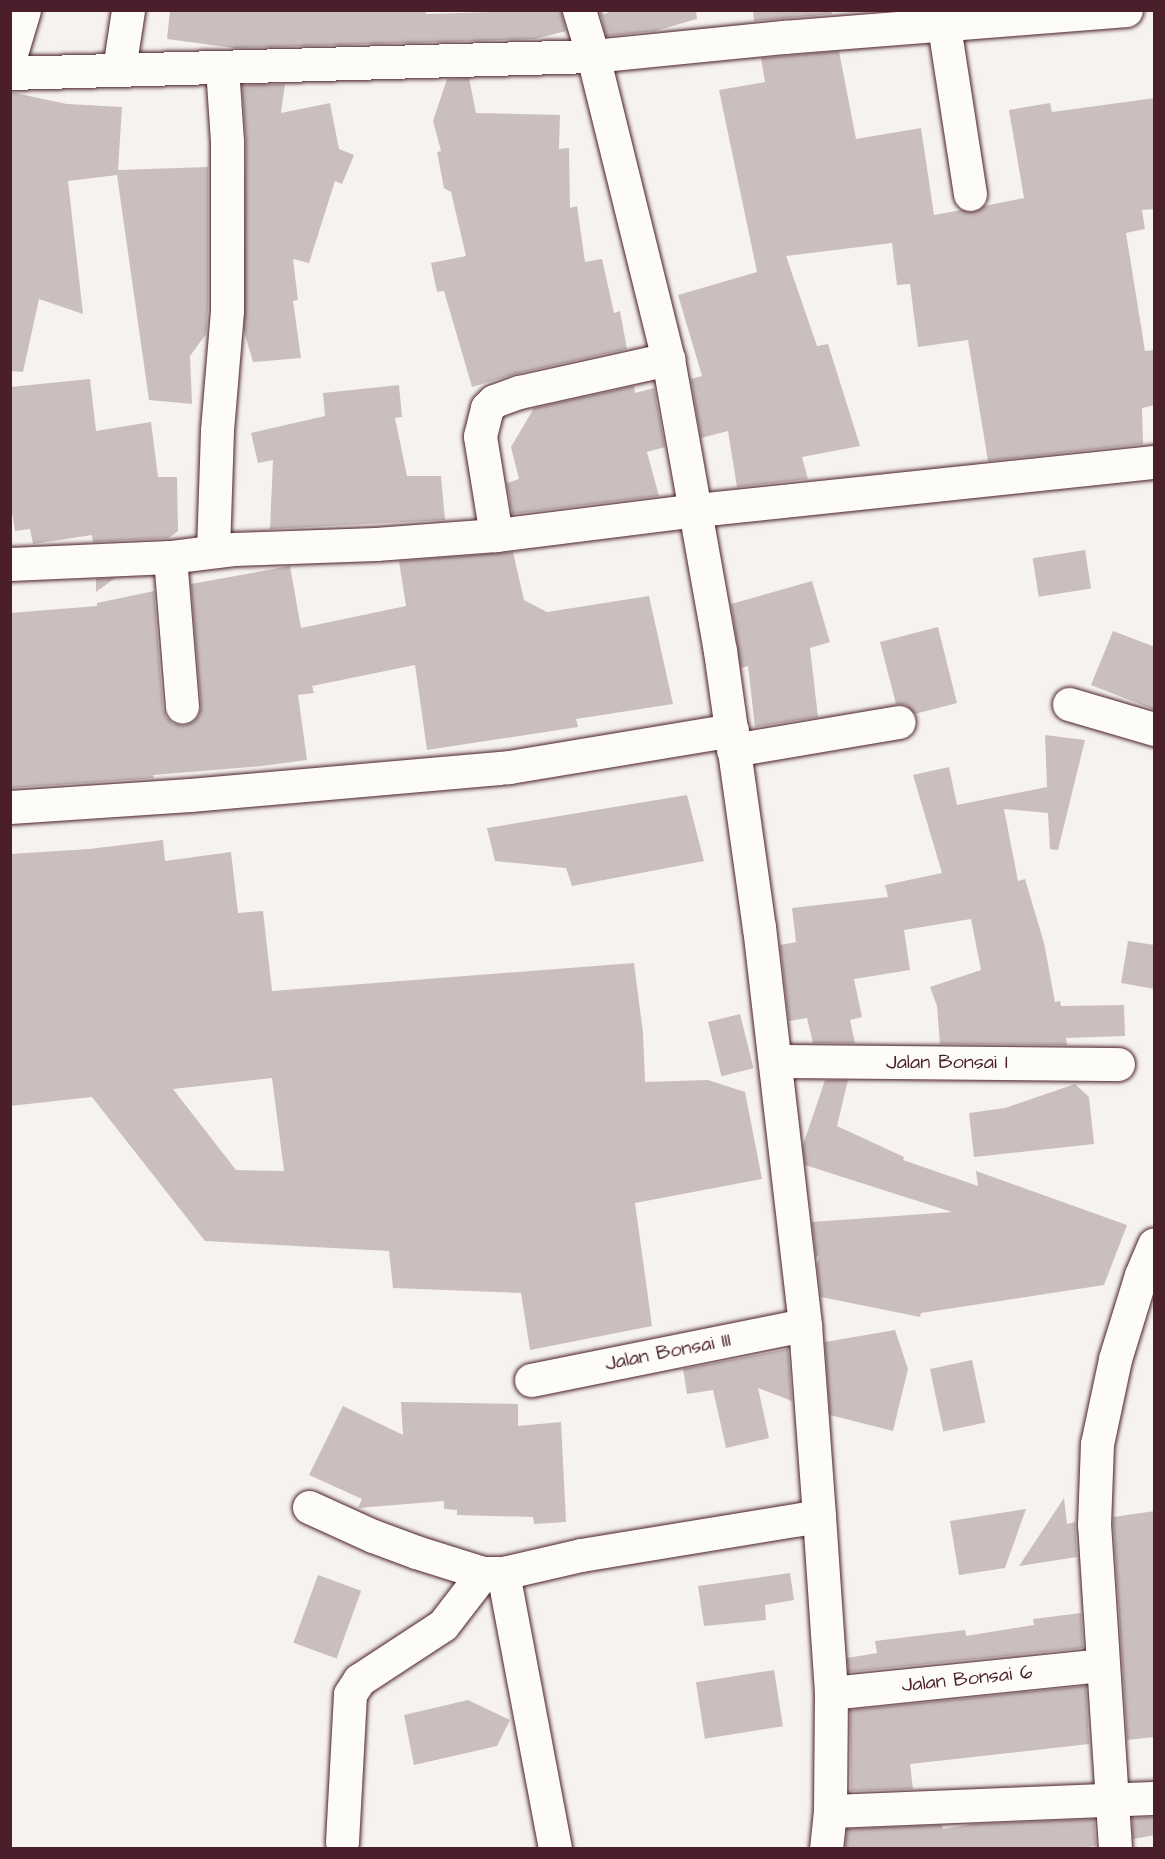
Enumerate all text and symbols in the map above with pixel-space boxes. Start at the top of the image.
street label: Jalan Bonsai I [886,1050,1008,1074]
street label: Jalan Bonsai III [603,1328,733,1376]
street label: Jalan Bonsai 6 [900,1660,1034,1698]

